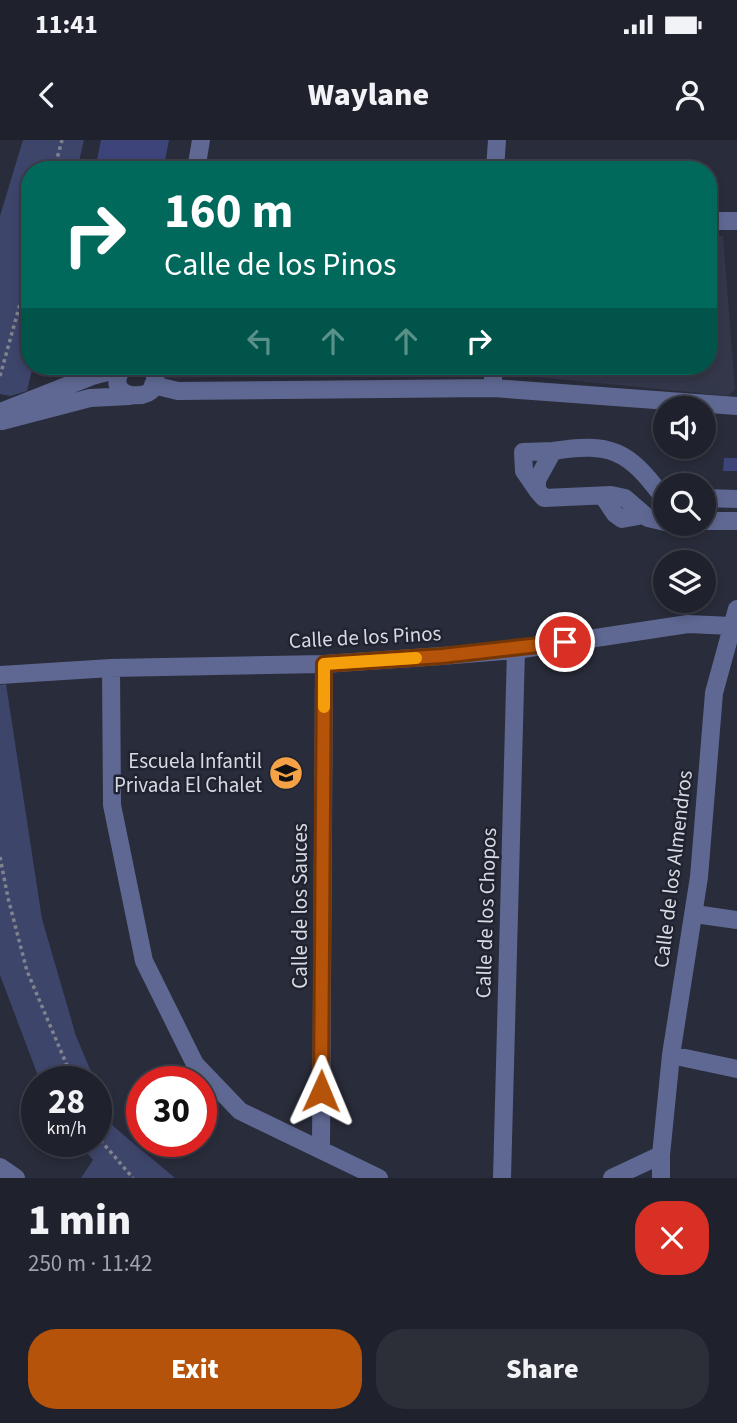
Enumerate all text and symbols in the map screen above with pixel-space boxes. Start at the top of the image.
text: 11:41 [35,6,98,43]
text: Waylane [308,72,429,118]
icon: back [28,76,66,114]
icon: person [671,76,709,114]
text: 160 m [164,177,293,247]
icon: right [49,189,140,280]
text: Calle de los Pinos [164,242,396,288]
icon: left [241,322,279,360]
icon: ahead [314,322,352,360]
icon: ahead [387,322,425,360]
icon: right [460,322,498,360]
map controls [653,396,716,613]
button: sound [653,396,716,459]
button: search [653,473,716,536]
button: layers [653,550,716,613]
pin [535,612,595,672]
street label: Calle de los Pinos [288,618,442,656]
icon: arrive [546,623,584,661]
place label: Escuela Infantil Privada El Chalet [114,746,262,800]
school or university icon: Escuela Infantil Privada El Chalet [267,754,305,792]
street label: Calle de los Almendros [646,768,700,969]
street label: Calle de los Sauces [285,823,315,989]
street label: Calle de los Chopos [468,827,504,999]
position arrow [284,1054,358,1128]
speed limit sign: 30 [126,1066,217,1157]
text: 28 [48,1077,85,1127]
text: km/h [47,1116,86,1141]
text: 1 min [28,1191,131,1251]
button: close [635,1201,709,1275]
text: 250 m · 11:42 [28,1247,152,1280]
button: Exit [28,1329,362,1409]
button: Share [376,1329,709,1409]

